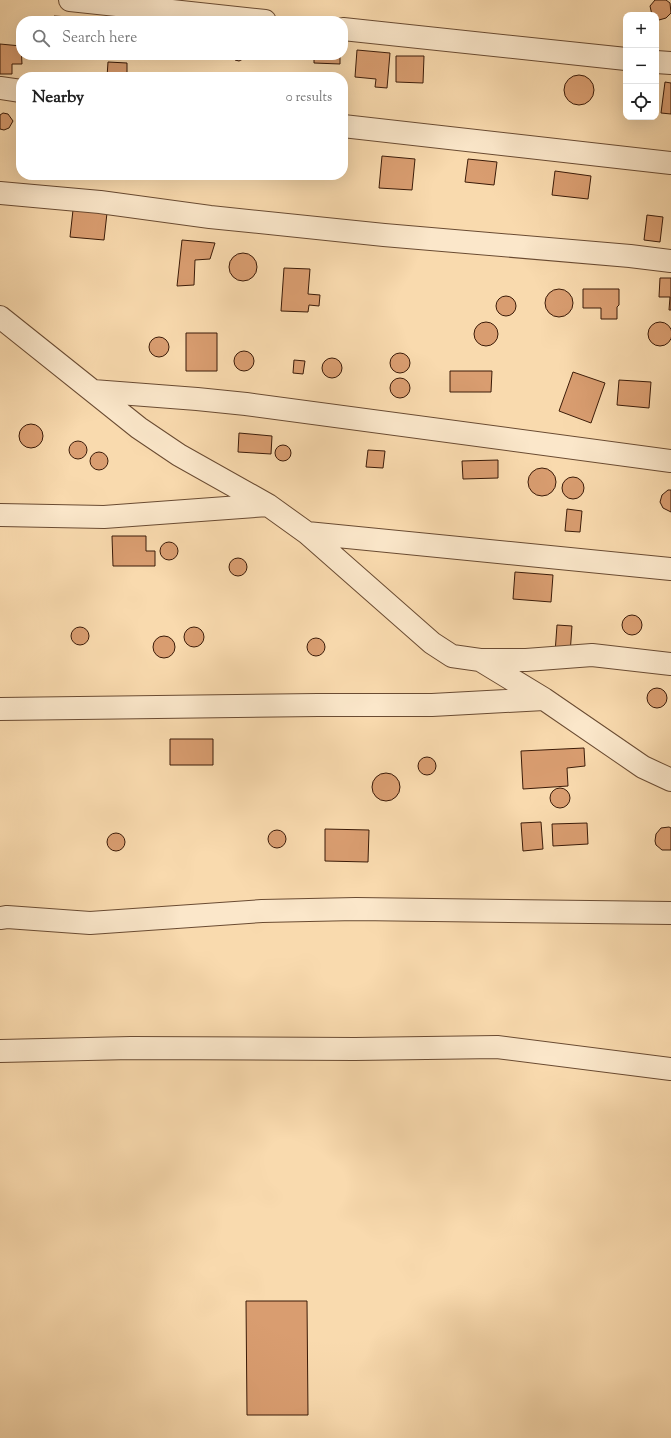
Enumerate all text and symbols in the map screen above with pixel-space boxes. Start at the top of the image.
map controls [623,12,659,120]
button: + [623,12,659,48]
search box [16,16,348,60]
icon: search [30,27,52,49]
text: Search here [62,28,137,49]
button: − [623,48,659,84]
button: locate [623,84,659,120]
text: Nearby [32,86,84,110]
text: 0 results [286,89,332,107]

